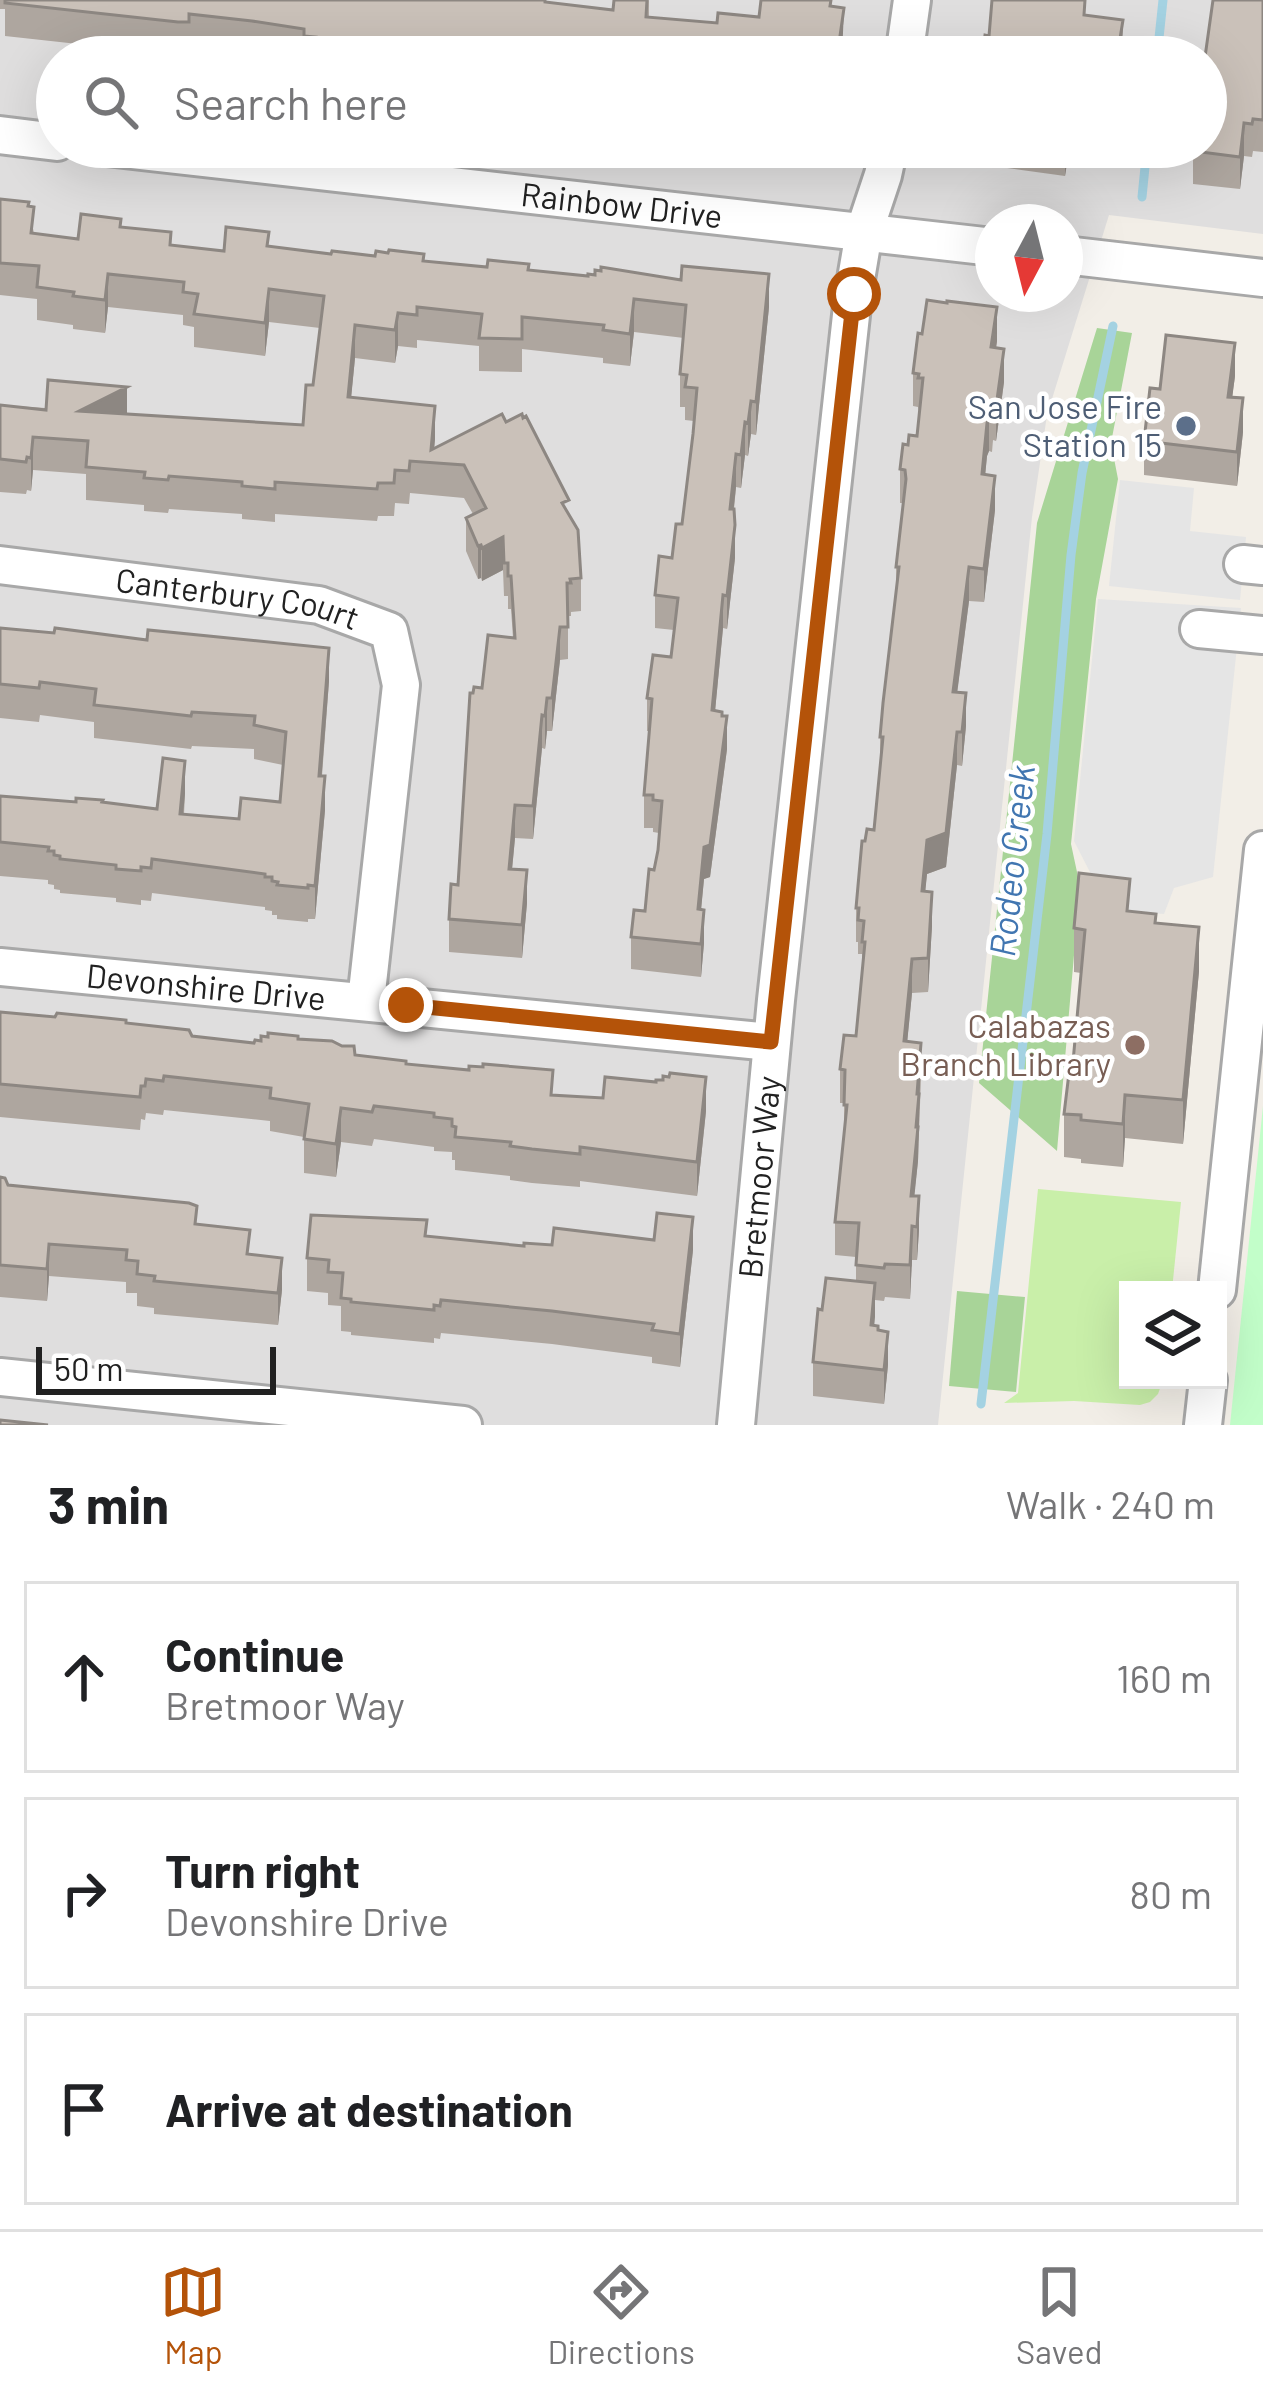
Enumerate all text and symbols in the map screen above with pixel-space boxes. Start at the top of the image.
search box [36,36,1227,168]
icon: search [78,69,144,135]
text: Search here [174,75,408,129]
street label: Rainbow Drive [519,173,725,235]
north arrow [975,204,1083,312]
route start [827,267,881,321]
place label: San Jose Fire Station 15 [968,386,1162,464]
marker: San Jose Fire Station 15 [1173,413,1199,439]
street label: Canterbury Court [114,559,365,637]
water label: Rodeo Creek [979,762,1042,959]
street label: Devonshire Drive [85,955,328,1018]
route end [379,978,433,1032]
place label: Calabazas Branch Library [900,1005,1111,1083]
marker: Calabazas Branch Library [1122,1032,1148,1058]
street label: Bretmoor Way [729,1074,788,1280]
map controls [1119,1281,1227,1389]
button: layers [1119,1281,1227,1389]
scale bar [36,1341,276,1394]
text: 50 m [54,1348,124,1388]
text: 3 min [48,1473,169,1534]
text: Walk · 240 m [1006,1480,1215,1527]
text: Continue [165,1627,344,1681]
icon: ahead [51,1644,117,1710]
text: 160 m [1116,1654,1212,1701]
text: Bretmoor Way [165,1681,405,1728]
text: Turn right [165,1843,360,1897]
icon: right [51,1860,117,1926]
text: 80 m [1130,1870,1212,1917]
text: Devonshire Drive [165,1897,449,1944]
icon: arrive [51,2076,117,2142]
text: Arrive at destination [165,2082,573,2136]
tab: Map [160,2259,226,2371]
tab: Directions [547,2259,695,2371]
tab: Saved [1016,2259,1103,2371]

